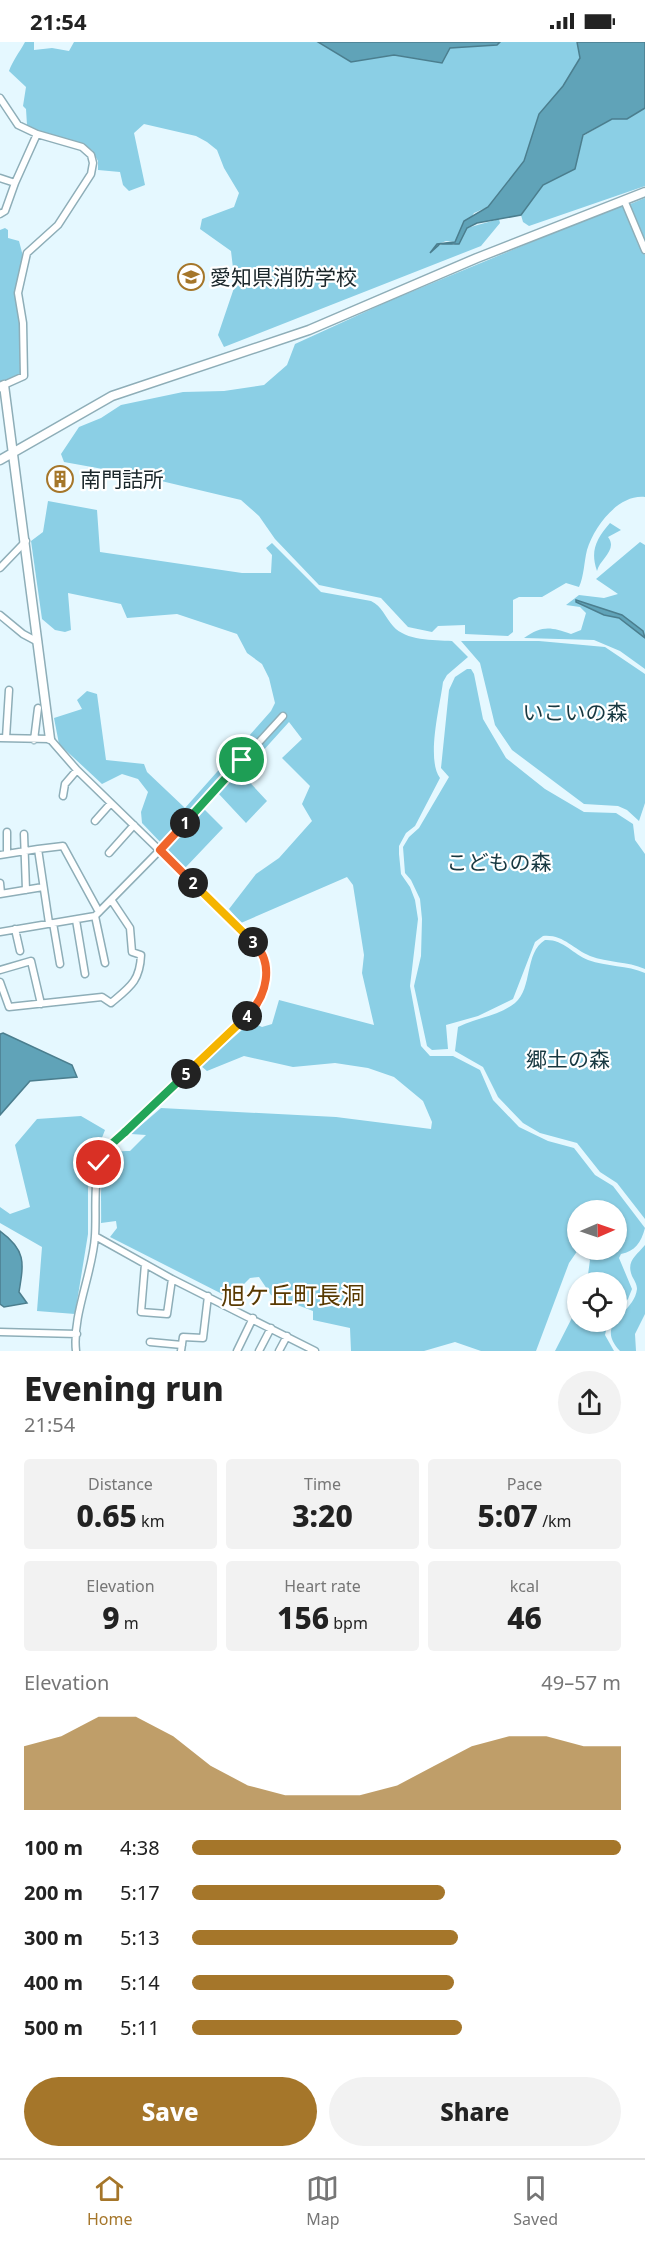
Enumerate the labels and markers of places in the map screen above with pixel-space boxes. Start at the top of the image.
school or university icon: 愛知県消防学校 [176,262,206,292]
place label: 愛知県消防学校 [210,263,357,291]
building icon: 南門詰所 [45,464,75,494]
place label: 南門詰所 [80,465,164,493]
pin [216,734,267,785]
pin: 1 [170,808,200,838]
pin: 2 [178,868,208,898]
pin: 3 [238,927,268,957]
pin: 4 [232,1001,262,1031]
pin: 5 [171,1059,201,1089]
pin [73,1137,124,1188]

